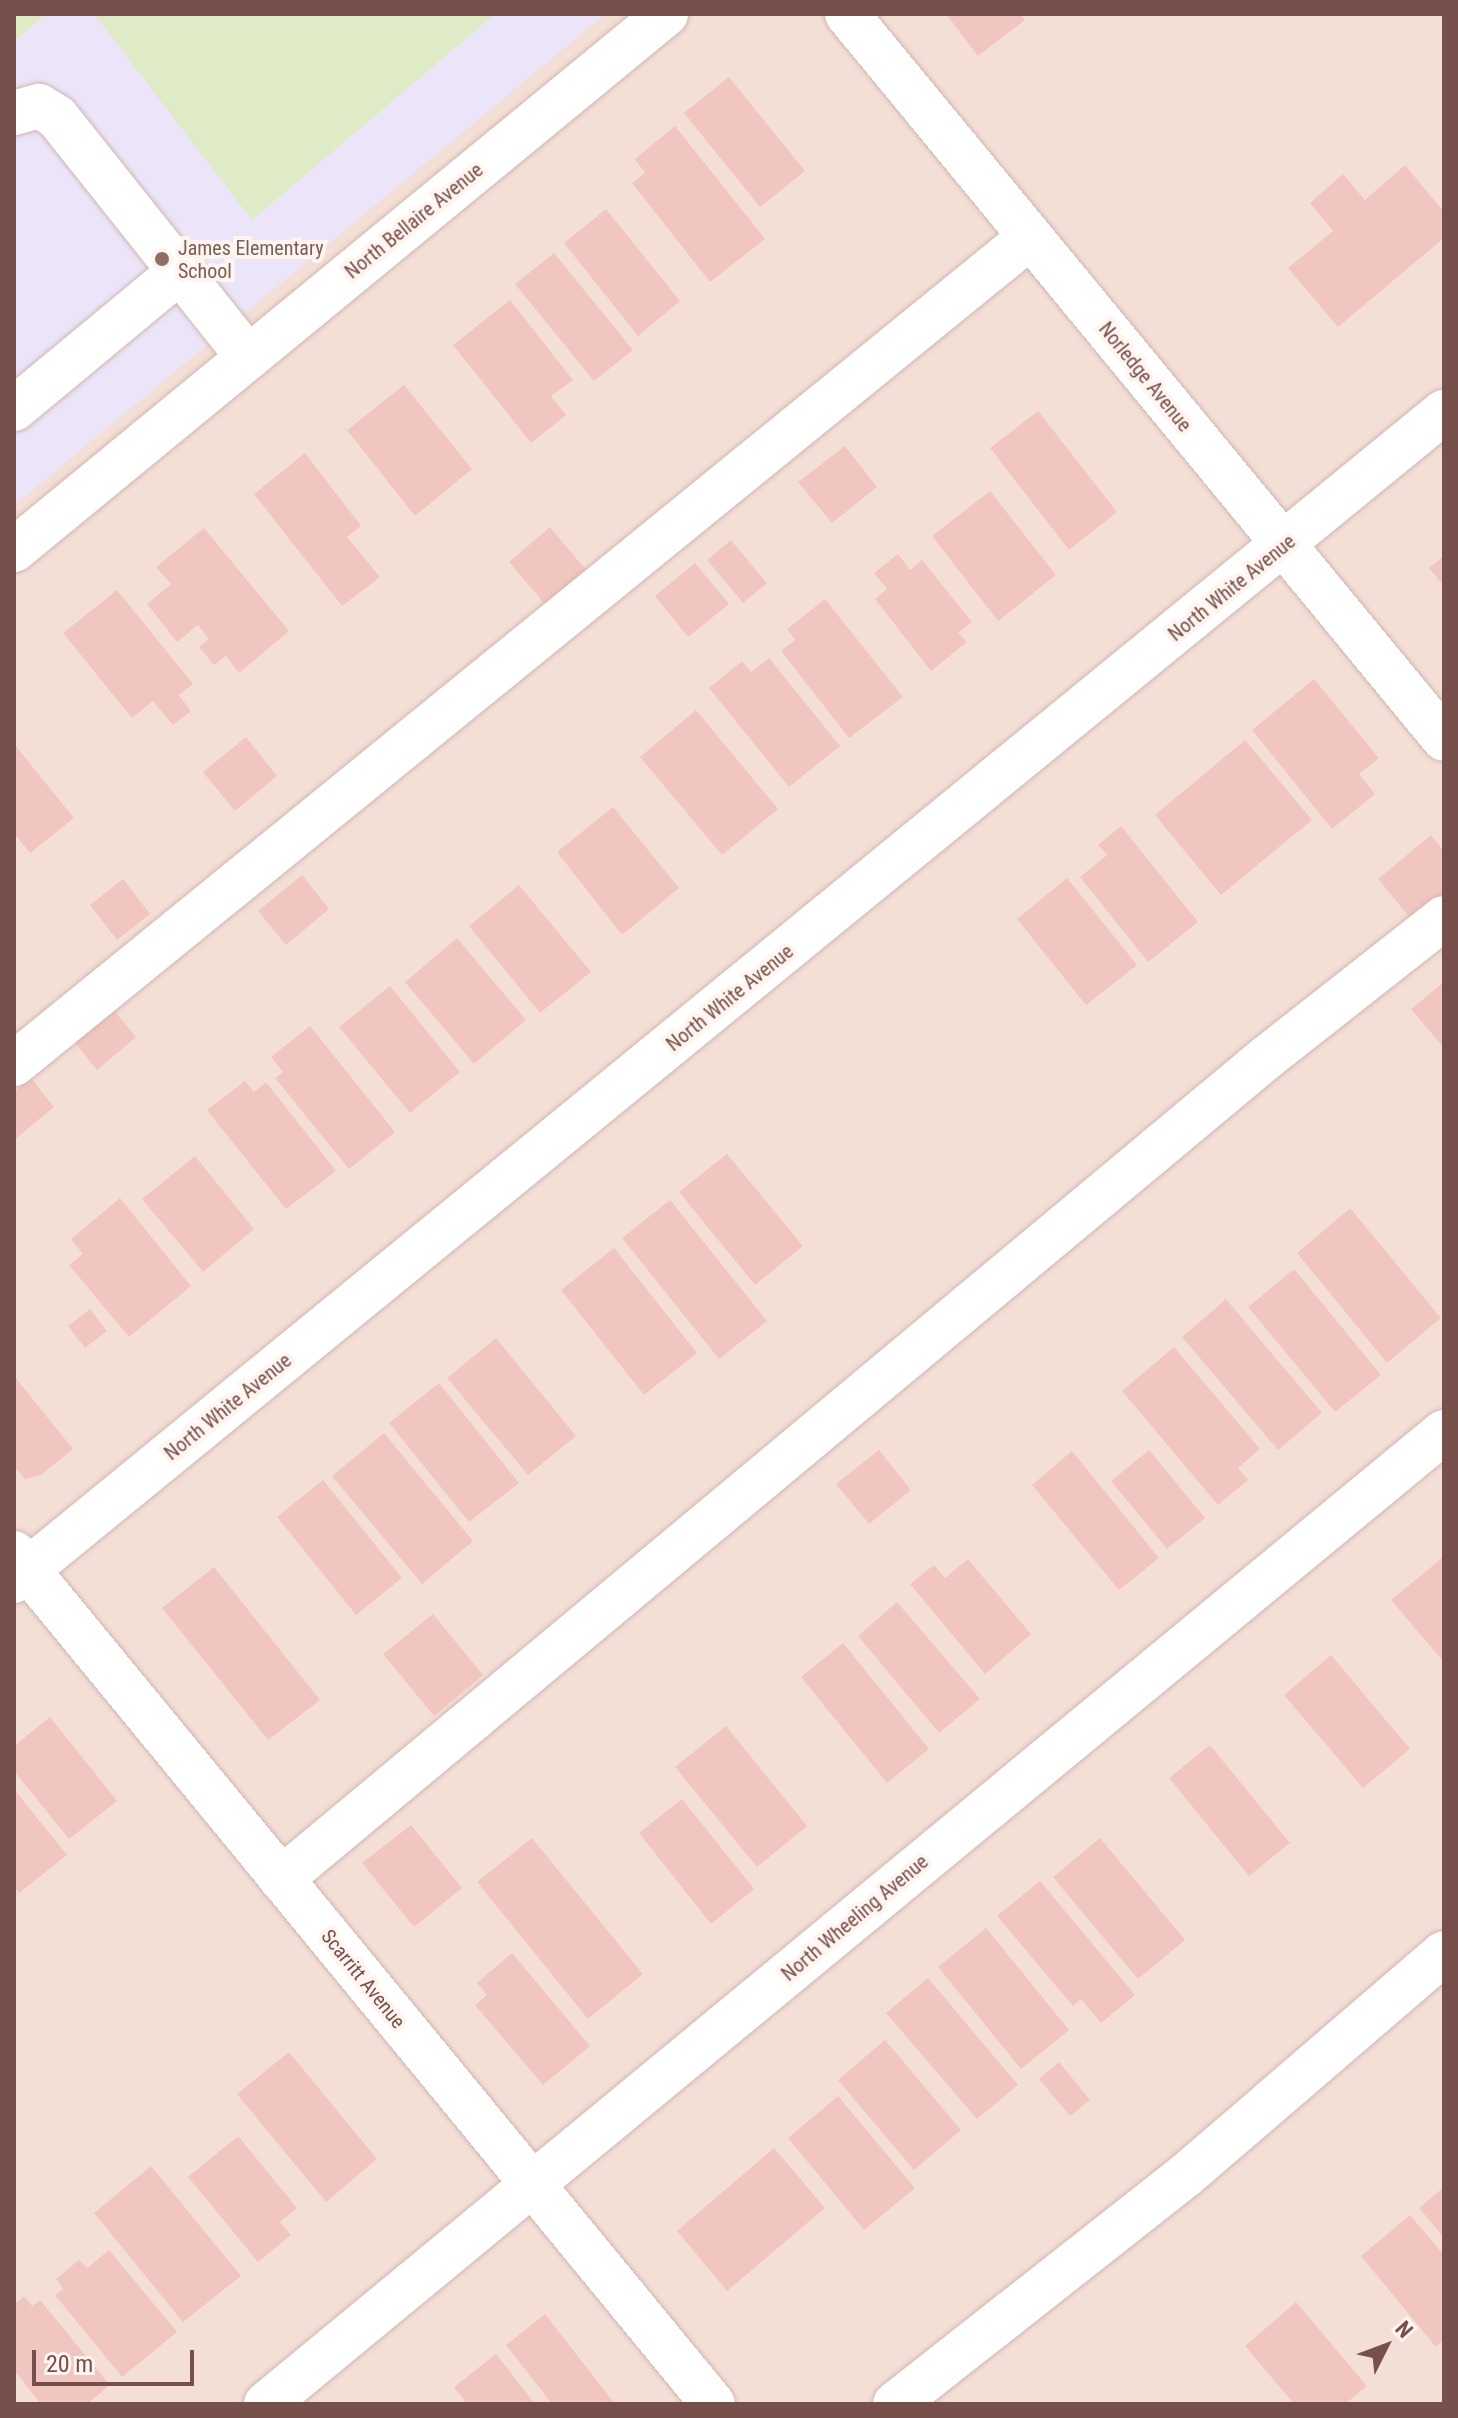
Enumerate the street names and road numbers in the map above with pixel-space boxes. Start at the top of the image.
street label: North Bellaire Avenue [340,158,488,284]
street label: Norledge Avenue [1094,317,1196,437]
street label: North White Avenue [1164,530,1300,646]
street label: North White Avenue [662,940,798,1056]
street label: North White Avenue [160,1349,296,1465]
street label: North Wheeling Avenue [777,1850,933,1986]
street label: Scarritt Avenue [316,1925,410,2033]

